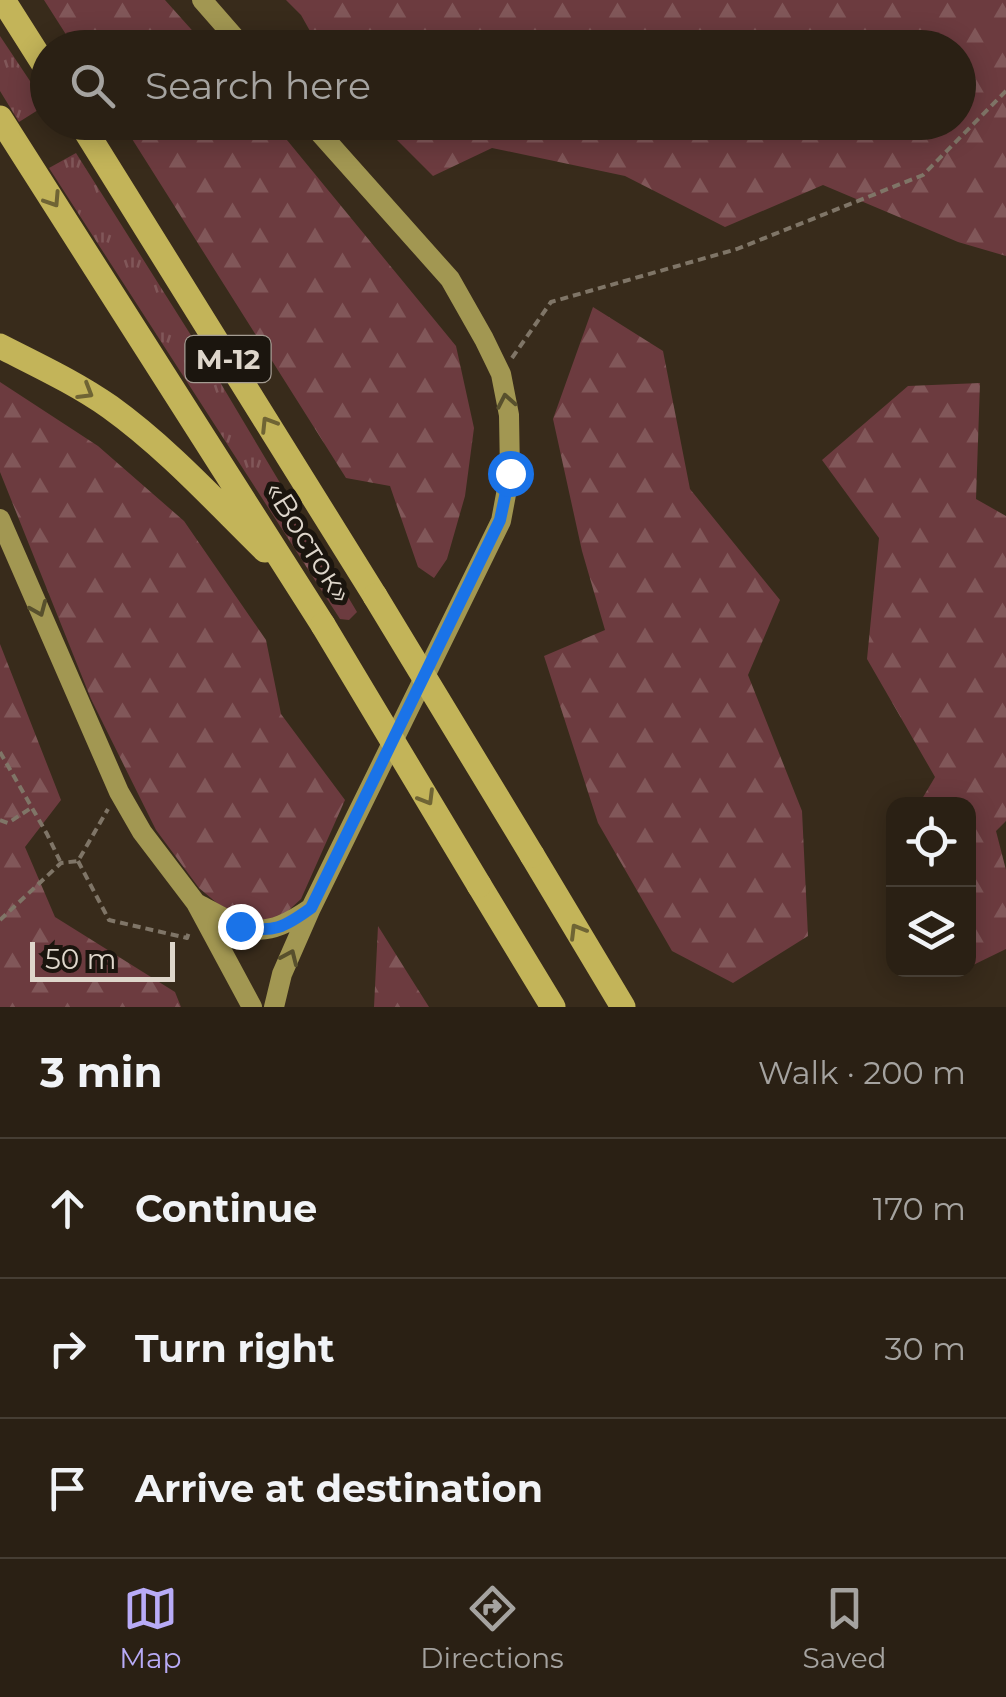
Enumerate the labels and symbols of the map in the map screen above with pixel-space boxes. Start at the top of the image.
one-way arrow [40,190,59,208]
road number: М-12 [186,336,270,382]
one-way arrow [75,380,93,399]
one-way arrow [496,393,517,409]
one-way arrow [261,417,280,435]
route start [488,451,534,497]
street label: «Восток» [257,474,361,610]
one-way arrow [27,598,47,616]
one-way arrow [415,787,434,805]
route end [218,904,264,950]
one-way arrow [570,924,589,942]
scale bar [30,937,175,981]
one-way arrow [278,949,298,967]

